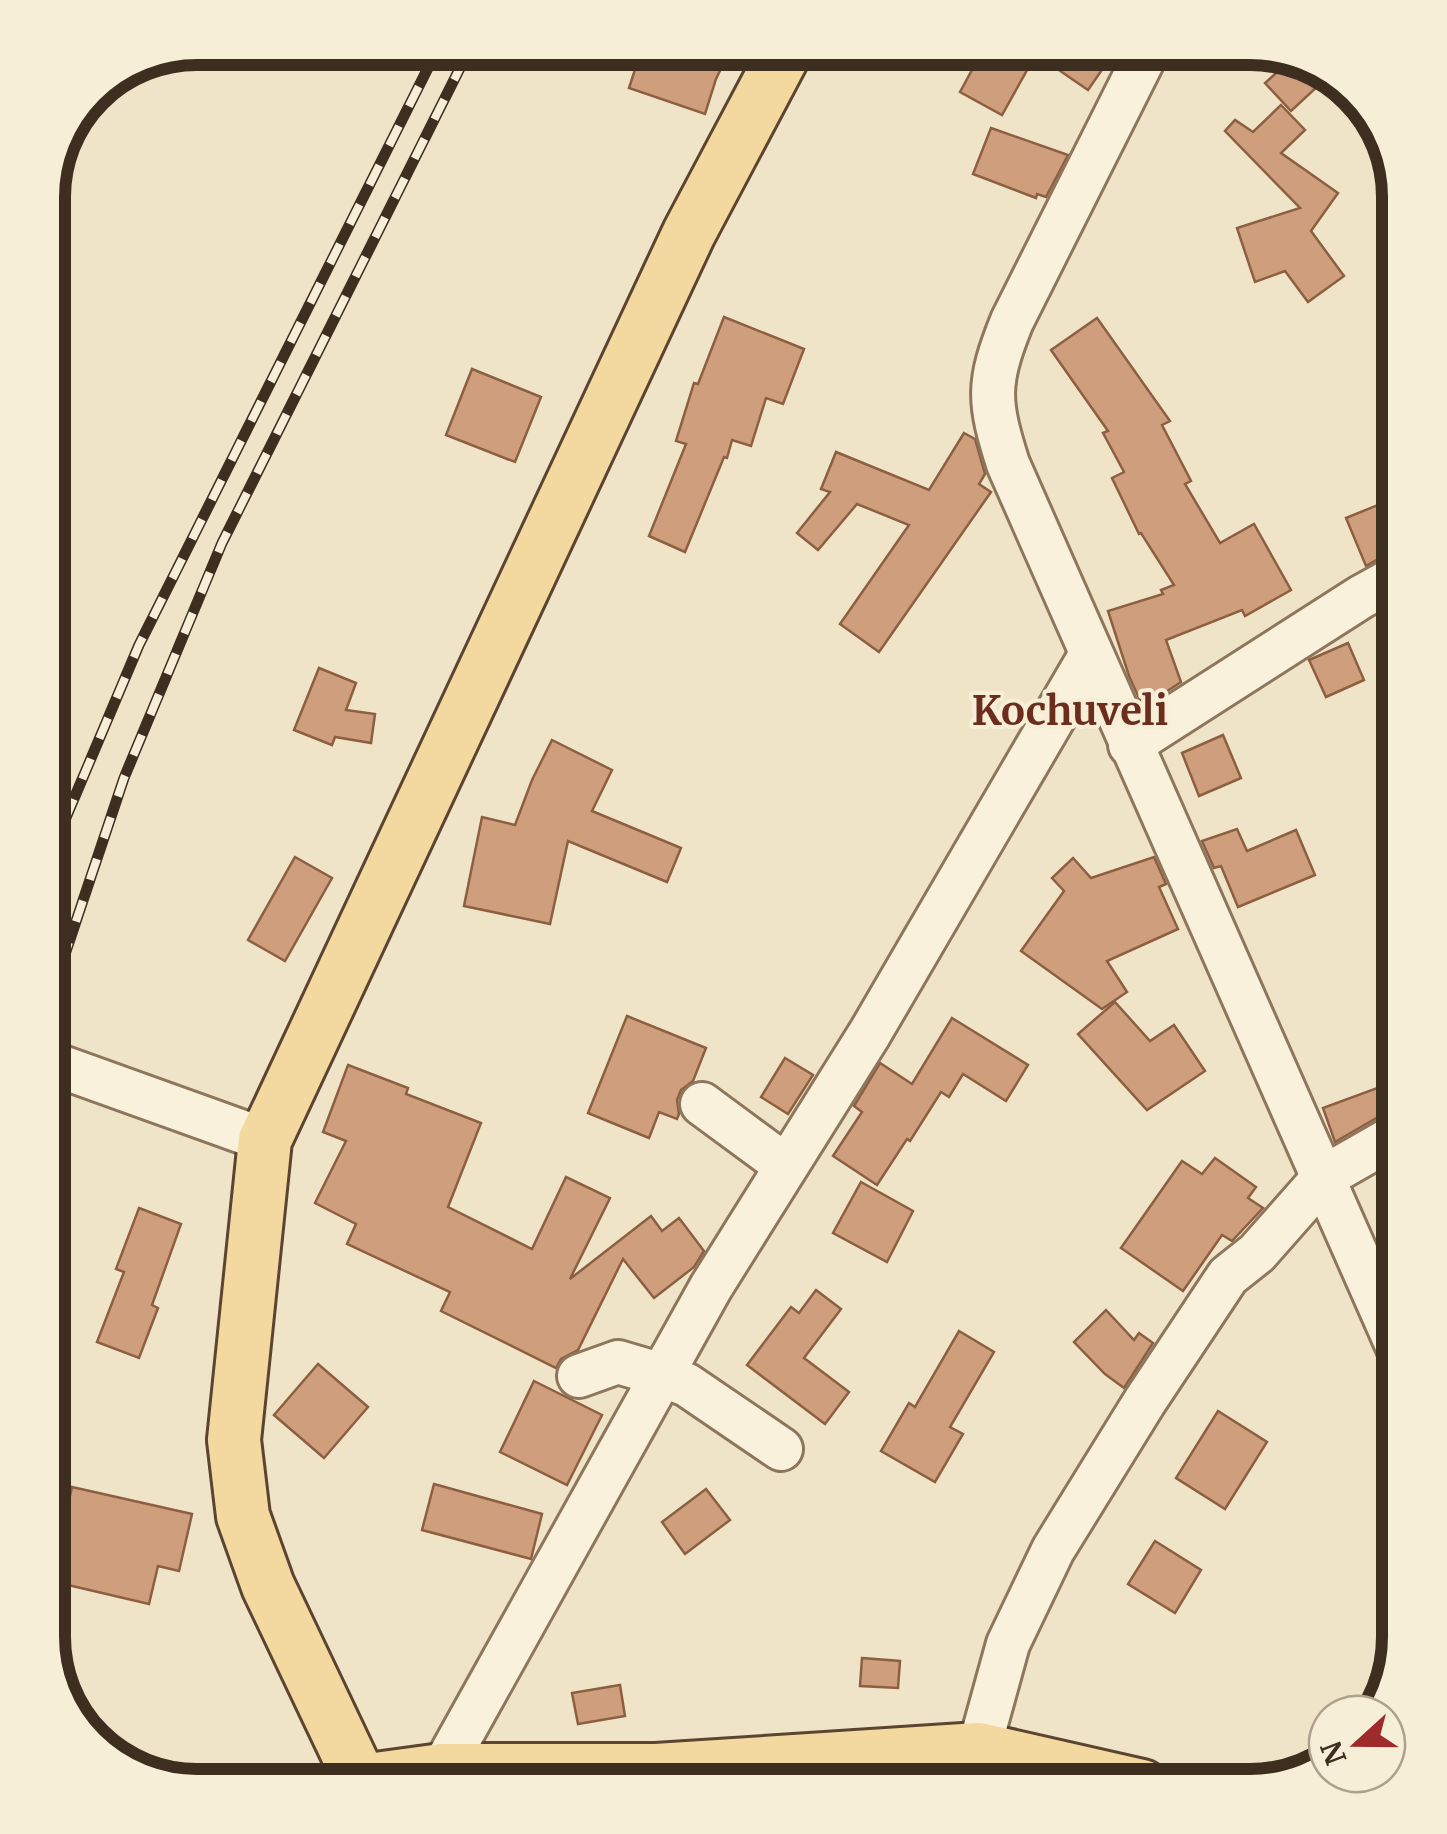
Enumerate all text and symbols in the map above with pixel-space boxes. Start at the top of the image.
district label: Kochuveli [972,686,1168,736]
north arrow [1307,1694,1407,1794]
text: N [1313,1736,1354,1770]

